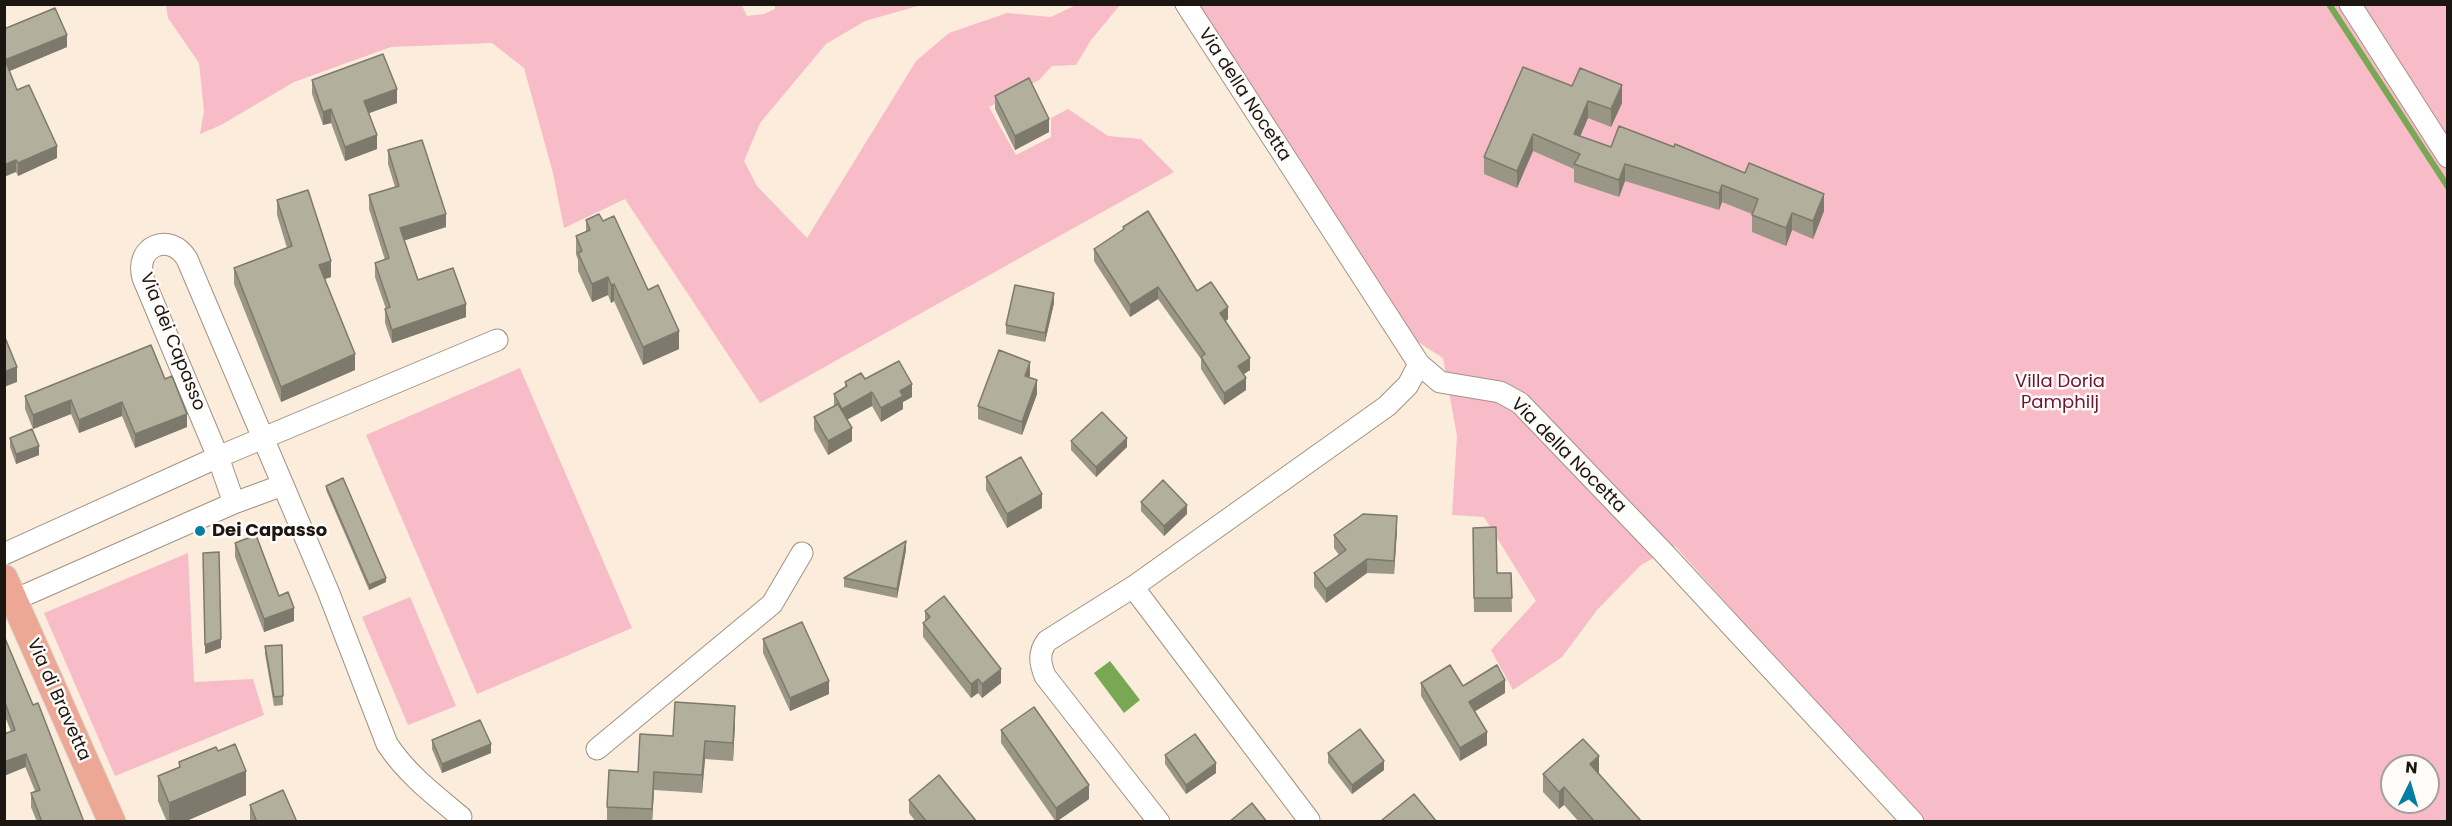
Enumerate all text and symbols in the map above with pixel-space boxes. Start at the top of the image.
street label: Via della Nocetta [1193,24,1295,166]
street label: Via dei Capasso [134,270,210,414]
park label: Villa Doria Pamphilj [2015,371,2105,413]
street label: Via della Nocetta [1506,394,1630,518]
place label: Dei Capasso [212,520,327,542]
marker: Dei Capasso [193,524,207,538]
street label: Via di Bravetta [21,636,95,764]
north arrow [2380,754,2440,814]
text: N [2404,756,2418,780]

